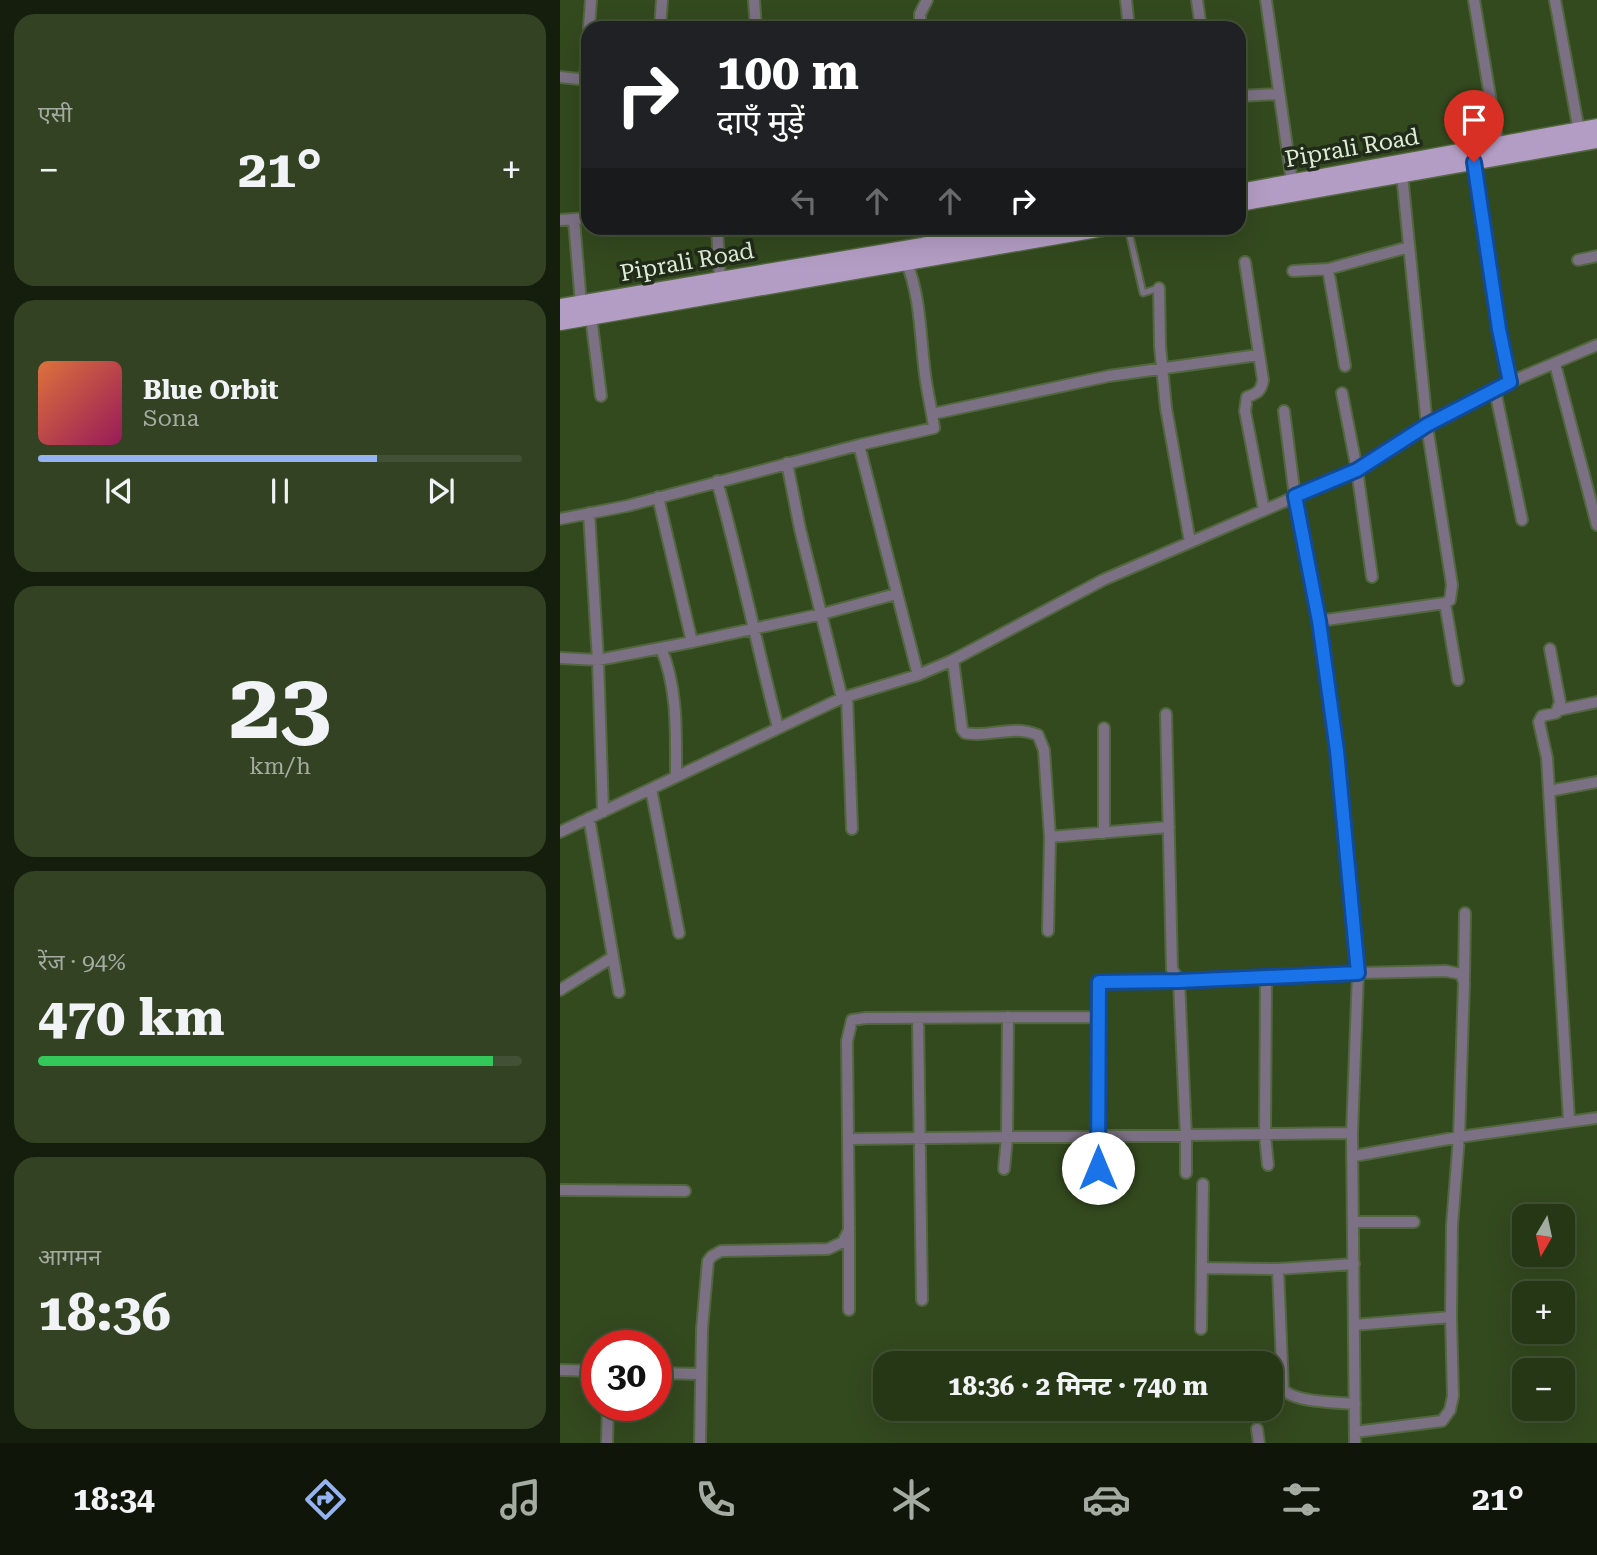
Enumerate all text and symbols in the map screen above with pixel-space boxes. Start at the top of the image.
text: 100 m [717,44,859,101]
icon: right [602,49,693,140]
pin [1444,90,1504,162]
text: एसी [38,101,72,128]
icon: arrive [1455,101,1493,139]
text: दाएँ मुड़ें [717,103,804,141]
street label: Piprali Road [1283,123,1421,173]
text: 21° [238,139,322,200]
text: − [38,148,59,192]
text: + [501,148,522,192]
icon: left [785,182,823,220]
icon: ahead [858,182,896,220]
icon: ahead [931,182,969,220]
icon: right [1004,182,1042,220]
street label: Piprali Road [618,237,756,287]
text: Blue Orbit [143,375,279,405]
text: Sona [143,405,199,432]
icon: previous [100,472,138,510]
icon: pause [261,472,299,510]
icon: next [422,472,460,510]
text: 23 [229,654,331,760]
text: km/h [249,753,311,780]
text: रेंज · 94% [38,949,126,976]
text: 470 km [38,987,225,1048]
position arrow [1061,1131,1135,1205]
north arrow [1512,1204,1575,1267]
map controls [1512,1204,1575,1421]
text: आगमन [38,1244,101,1271]
button: + [1512,1281,1575,1344]
text: 18:36 [38,1282,171,1343]
speed limit sign: 30 [581,1330,672,1421]
button: − [1512,1358,1575,1421]
text: 18:36 · 2 मिनट · 740 m [948,1371,1208,1401]
icon: directions [301,1475,350,1524]
icon: music [496,1475,545,1524]
icon: phone [691,1475,740,1524]
icon: climate [887,1475,936,1524]
icon: car [1082,1475,1131,1524]
icon: filters [1277,1475,1326,1524]
text: 18:34 [73,1480,155,1518]
text: 21° [1472,1480,1524,1518]

